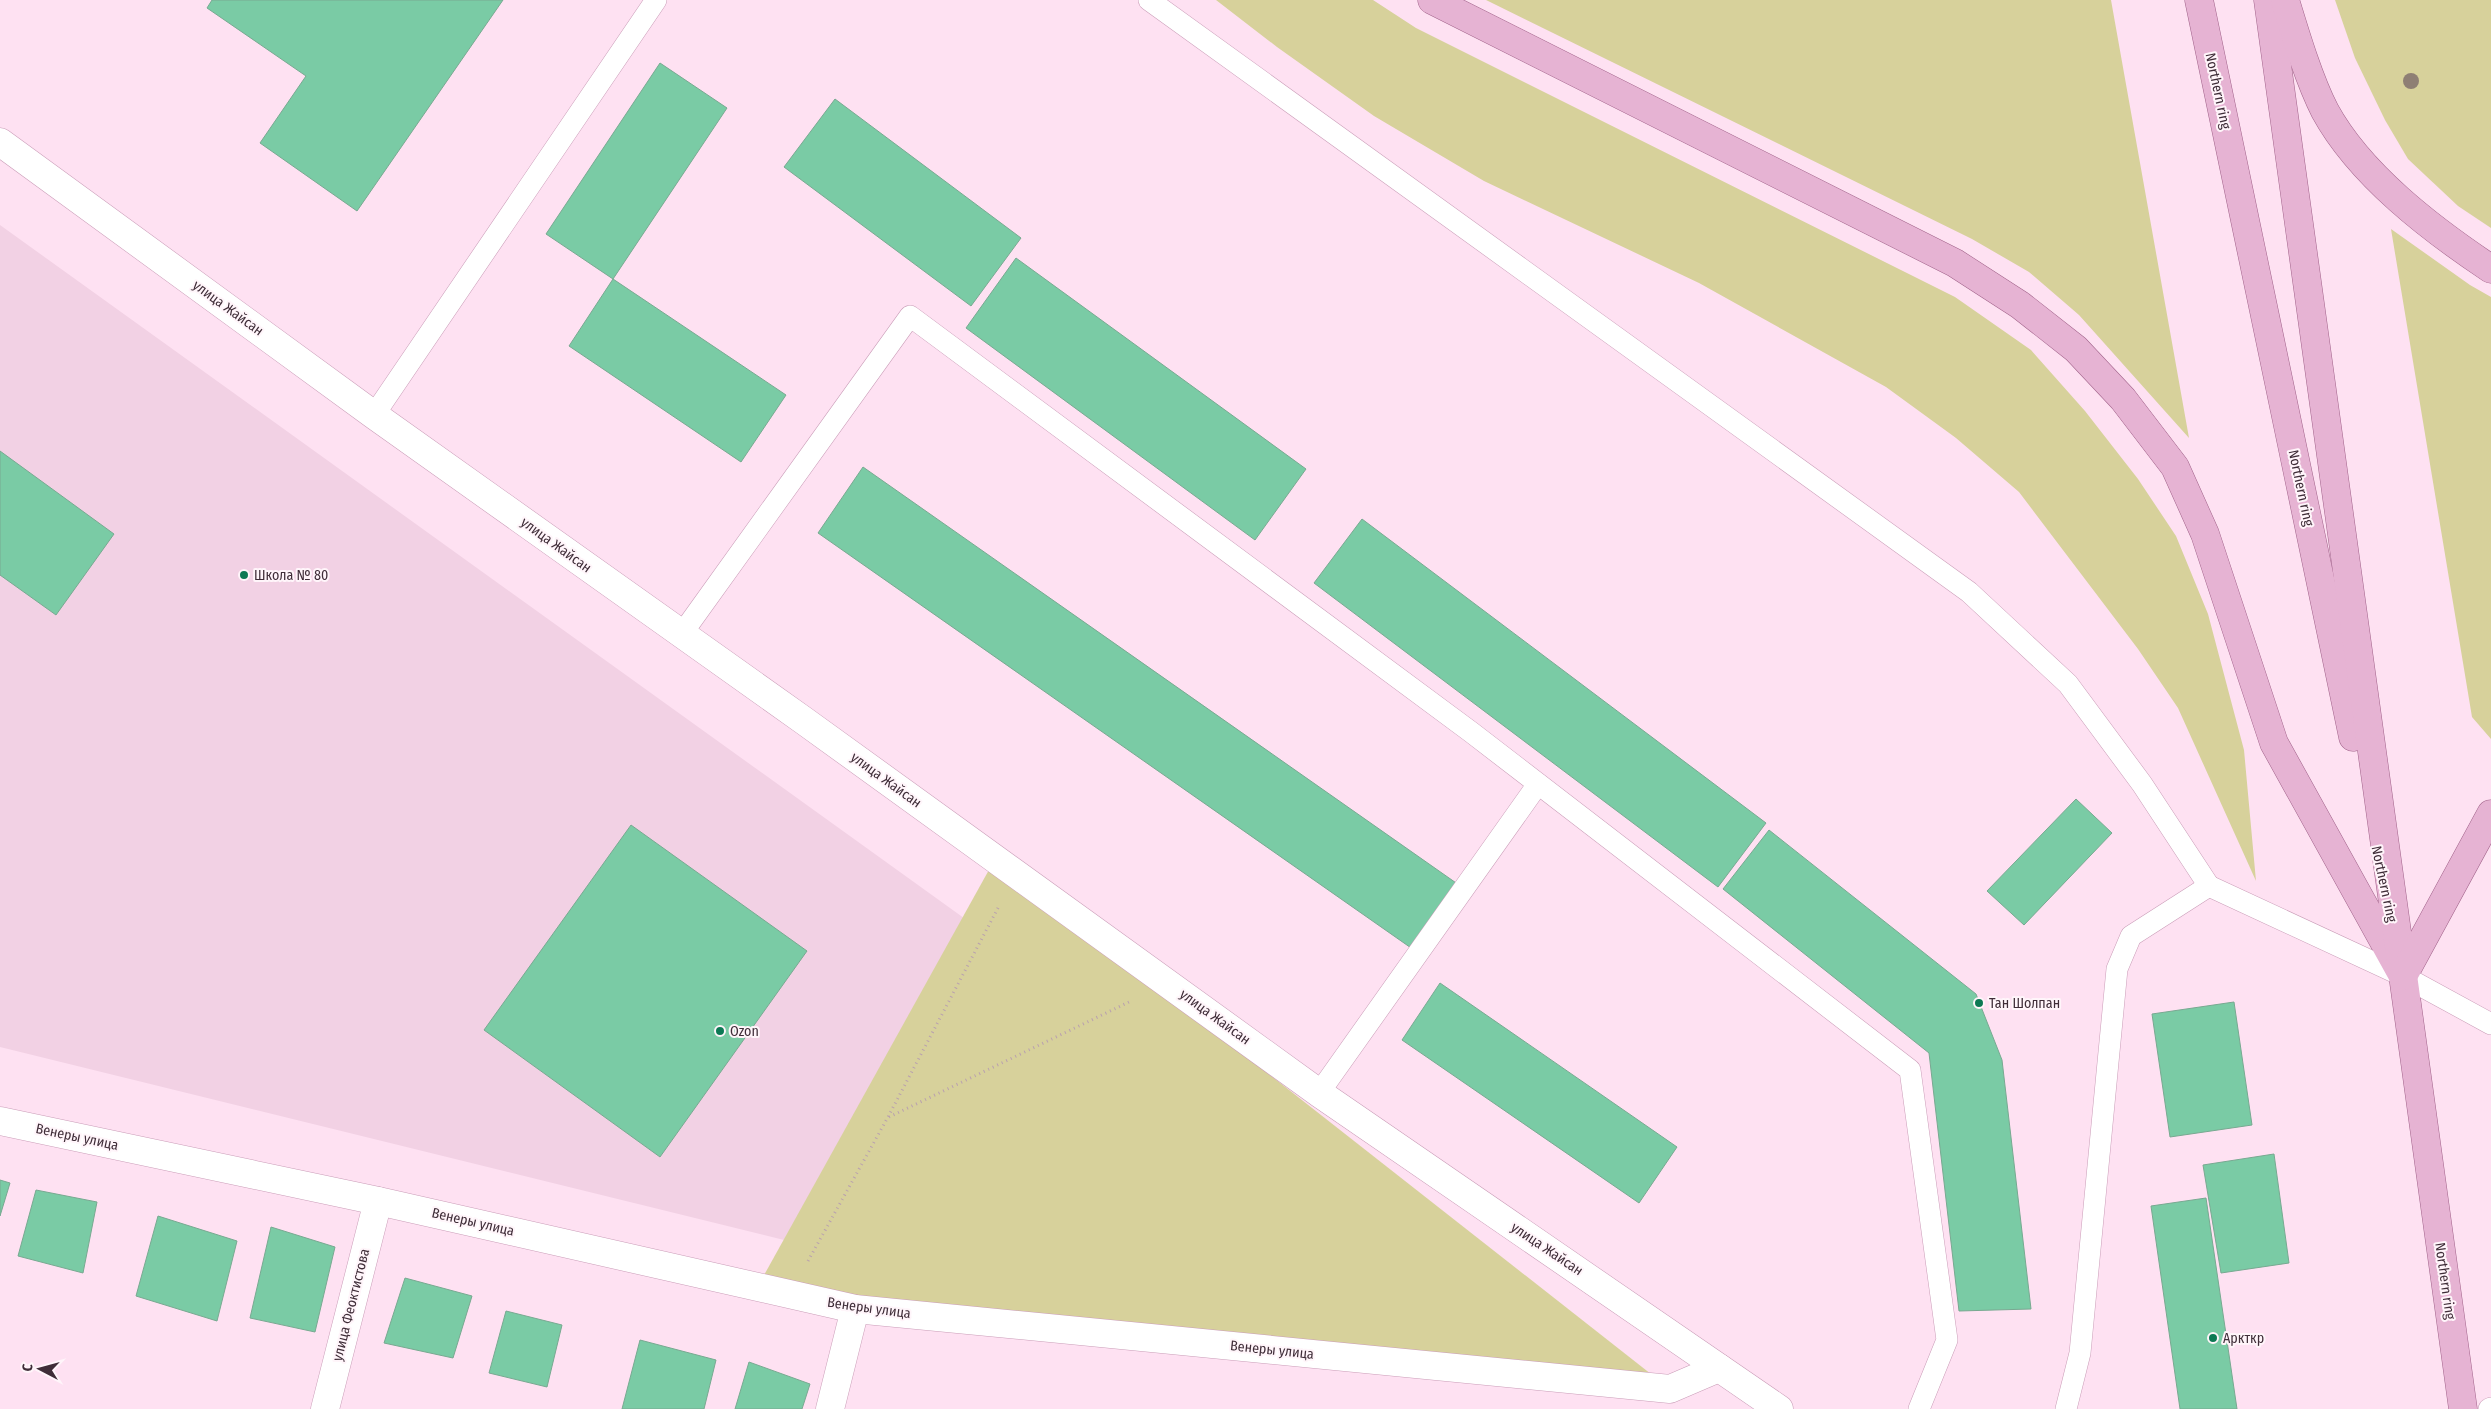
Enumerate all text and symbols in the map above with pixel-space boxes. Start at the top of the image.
street label: Northern ring [2202,51,2234,131]
street label: улица Жайсан [189,277,267,339]
street label: Northern ring [2285,448,2317,528]
street label: улица Жайсан [517,514,595,576]
place label: Школа № 80 [254,567,328,584]
marker: Школа № 80 [238,569,250,581]
street label: улица Жайсан [847,749,925,811]
street label: Northern ring [2368,844,2400,924]
street label: улица Жайсан [1176,986,1254,1048]
place label: Тан Шолпан [1989,995,2060,1012]
marker: Тан Шолпан [1973,997,1985,1009]
place label: Ozon [730,1023,759,1040]
marker: Ozon [714,1025,726,1037]
street label: Венеры улица [34,1120,120,1154]
street label: Венеры улица [430,1204,516,1240]
street label: улица Жайсан [1508,1219,1586,1279]
street label: Northern ring [2431,1241,2459,1321]
street label: улица Феоктистова [329,1247,373,1363]
street label: Венеры улица [826,1294,912,1322]
place label: Аркткр [2223,1330,2264,1347]
marker: Аркткр [2207,1332,2219,1344]
street label: Венеры улица [1229,1337,1315,1363]
north arrow [15,1344,65,1394]
text: С [19,1363,36,1372]

